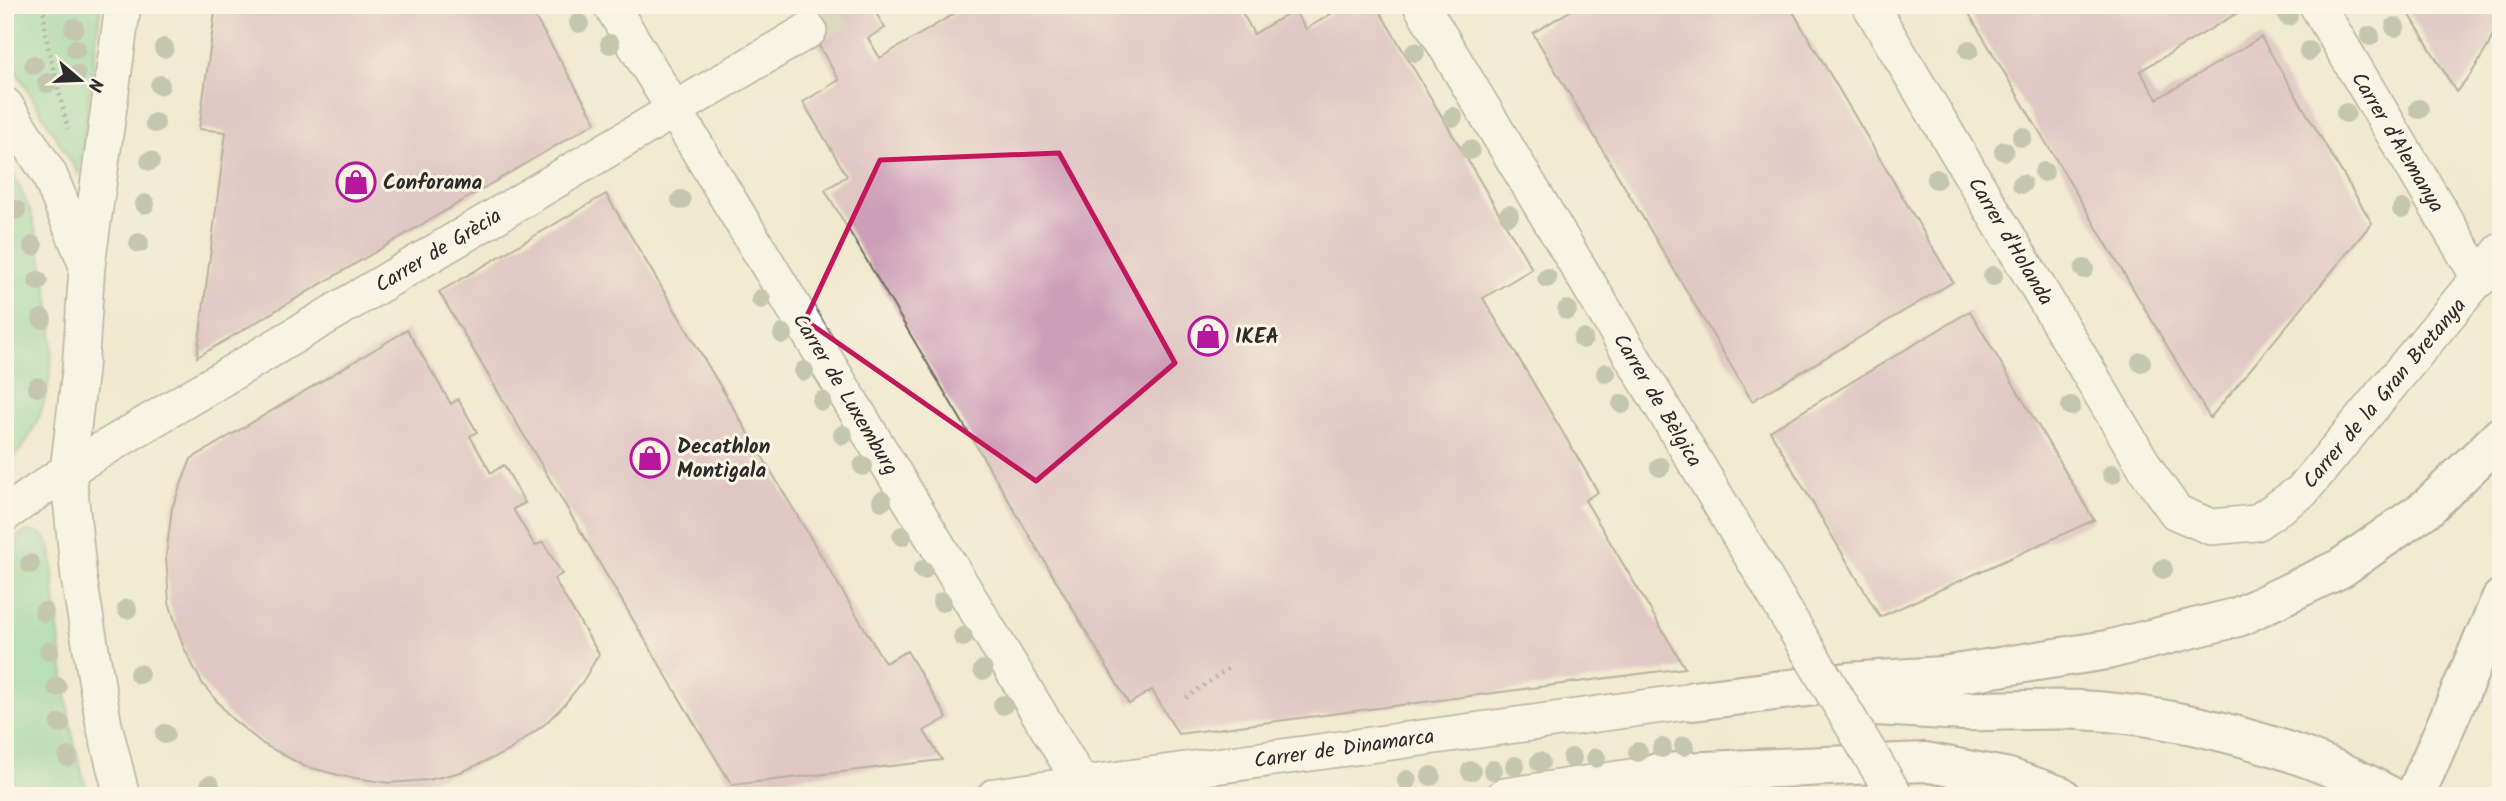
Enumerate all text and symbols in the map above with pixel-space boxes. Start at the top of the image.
north arrow [46,46,116,116]
street label: Carrer d'Alemanya [2341,66,2452,220]
text: N [78,74,110,95]
shop icon: Conforama [335,161,377,203]
place label: Conforama [383,167,482,200]
street label: Carrer d'Holanda [1958,171,2061,312]
street label: Carrer de Grècia [369,200,508,302]
street label: Carrer de la Gran Bretanya [2295,291,2475,497]
street label: Carrer de Luxemburg [783,307,906,482]
shop icon: IKEA [1187,315,1229,357]
place label: IKEA [1235,321,1279,354]
street label: Carrer de Bèlgica [1604,327,1710,474]
place label: Decathlon Montigala [677,431,770,488]
shop icon: Decathlon Montigala [629,437,671,479]
street label: Carrer de Dinamarca [1252,720,1437,778]

